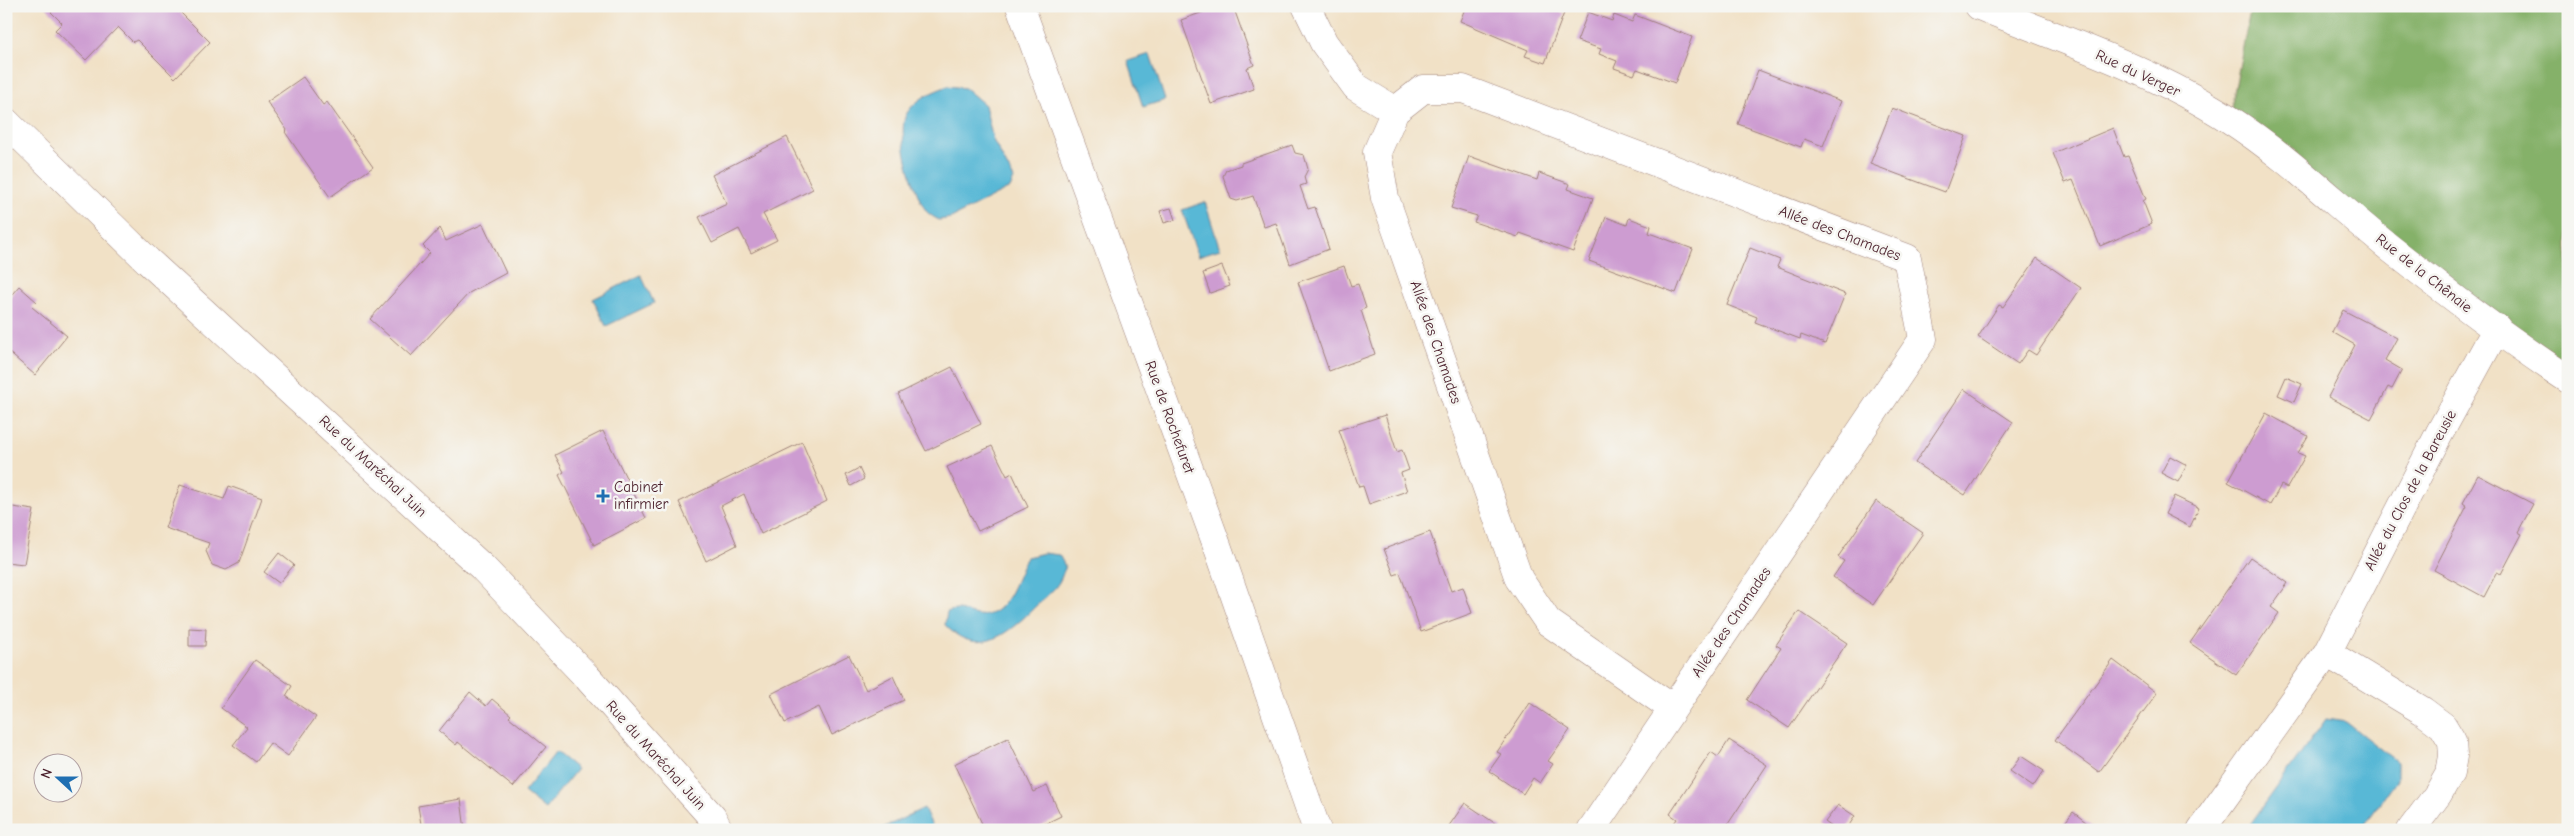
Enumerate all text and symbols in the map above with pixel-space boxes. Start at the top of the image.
street label: Rue du Verger [2093,46,2183,100]
street label: Allée des Chamades [1777,202,1903,264]
street label: Rue de la Chênaie [2372,230,2476,317]
street label: Allée des Chamades [1407,278,1465,406]
street label: Rue de Rochefuret [1141,358,1199,476]
street label: Allée du Clos de la Bareusie [2360,406,2460,573]
street label: Rue du Maréchal Juin [315,411,431,521]
place label: Cabinet infirmier [614,478,669,513]
marker: Cabinet infirmier [596,489,610,503]
street label: Allée des Chamades [1688,564,1774,680]
street label: Rue du Maréchal Juin [602,697,710,813]
north arrow [32,754,82,804]
text: N [37,766,56,781]

